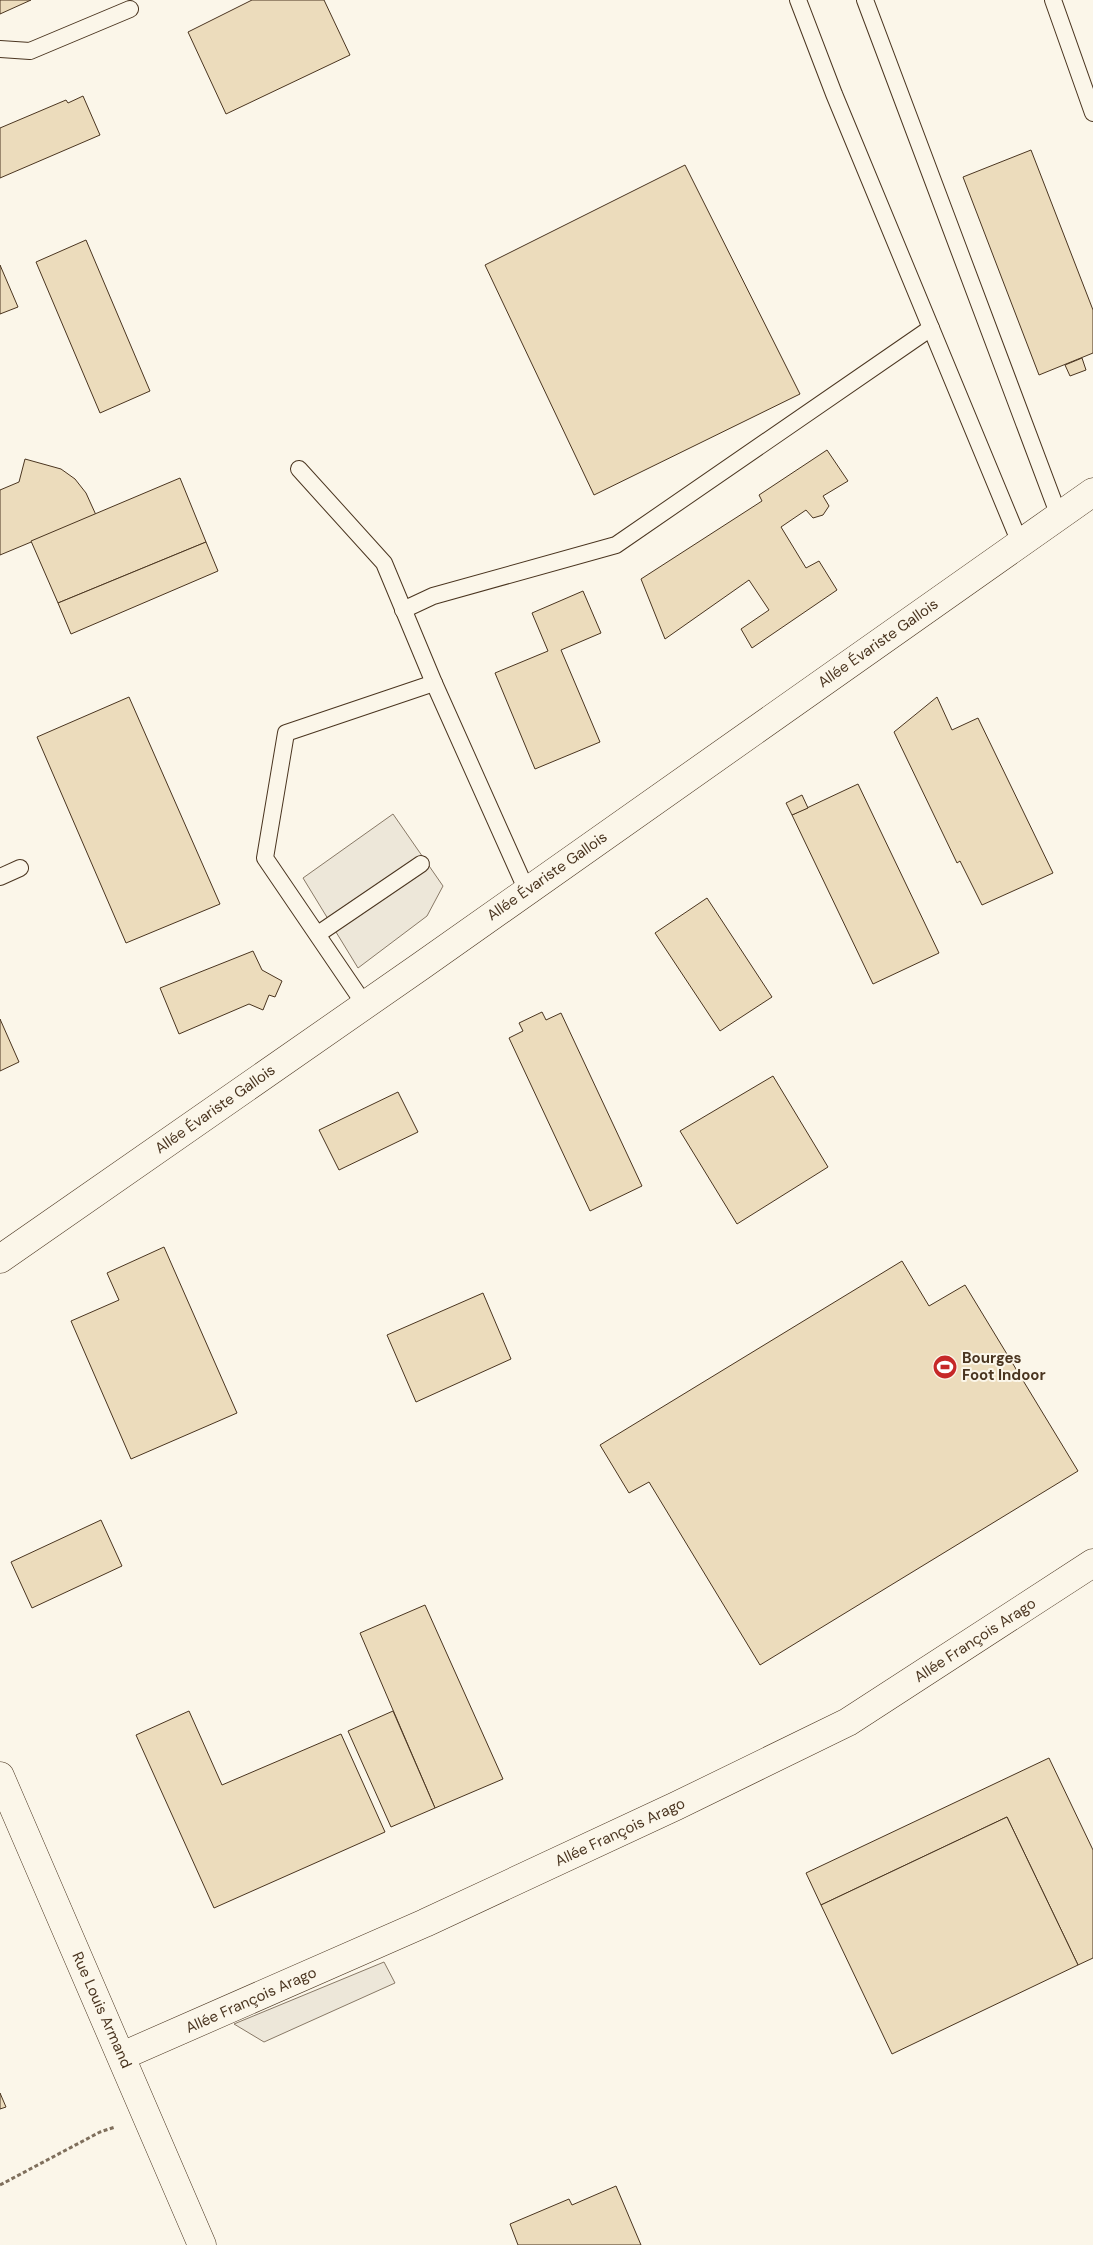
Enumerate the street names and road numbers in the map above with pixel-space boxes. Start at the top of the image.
street label: Allée Évariste Gallois [814,594,942,692]
street label: Allée Évariste Gallois [483,827,611,925]
street label: Allée Évariste Gallois [151,1060,279,1158]
street label: Allée François Arago [910,1593,1040,1687]
street label: Allée François Arago [552,1793,688,1871]
street label: Rue Louis Armand [67,1949,137,2071]
street label: Allée François Arago [182,1962,320,2038]

